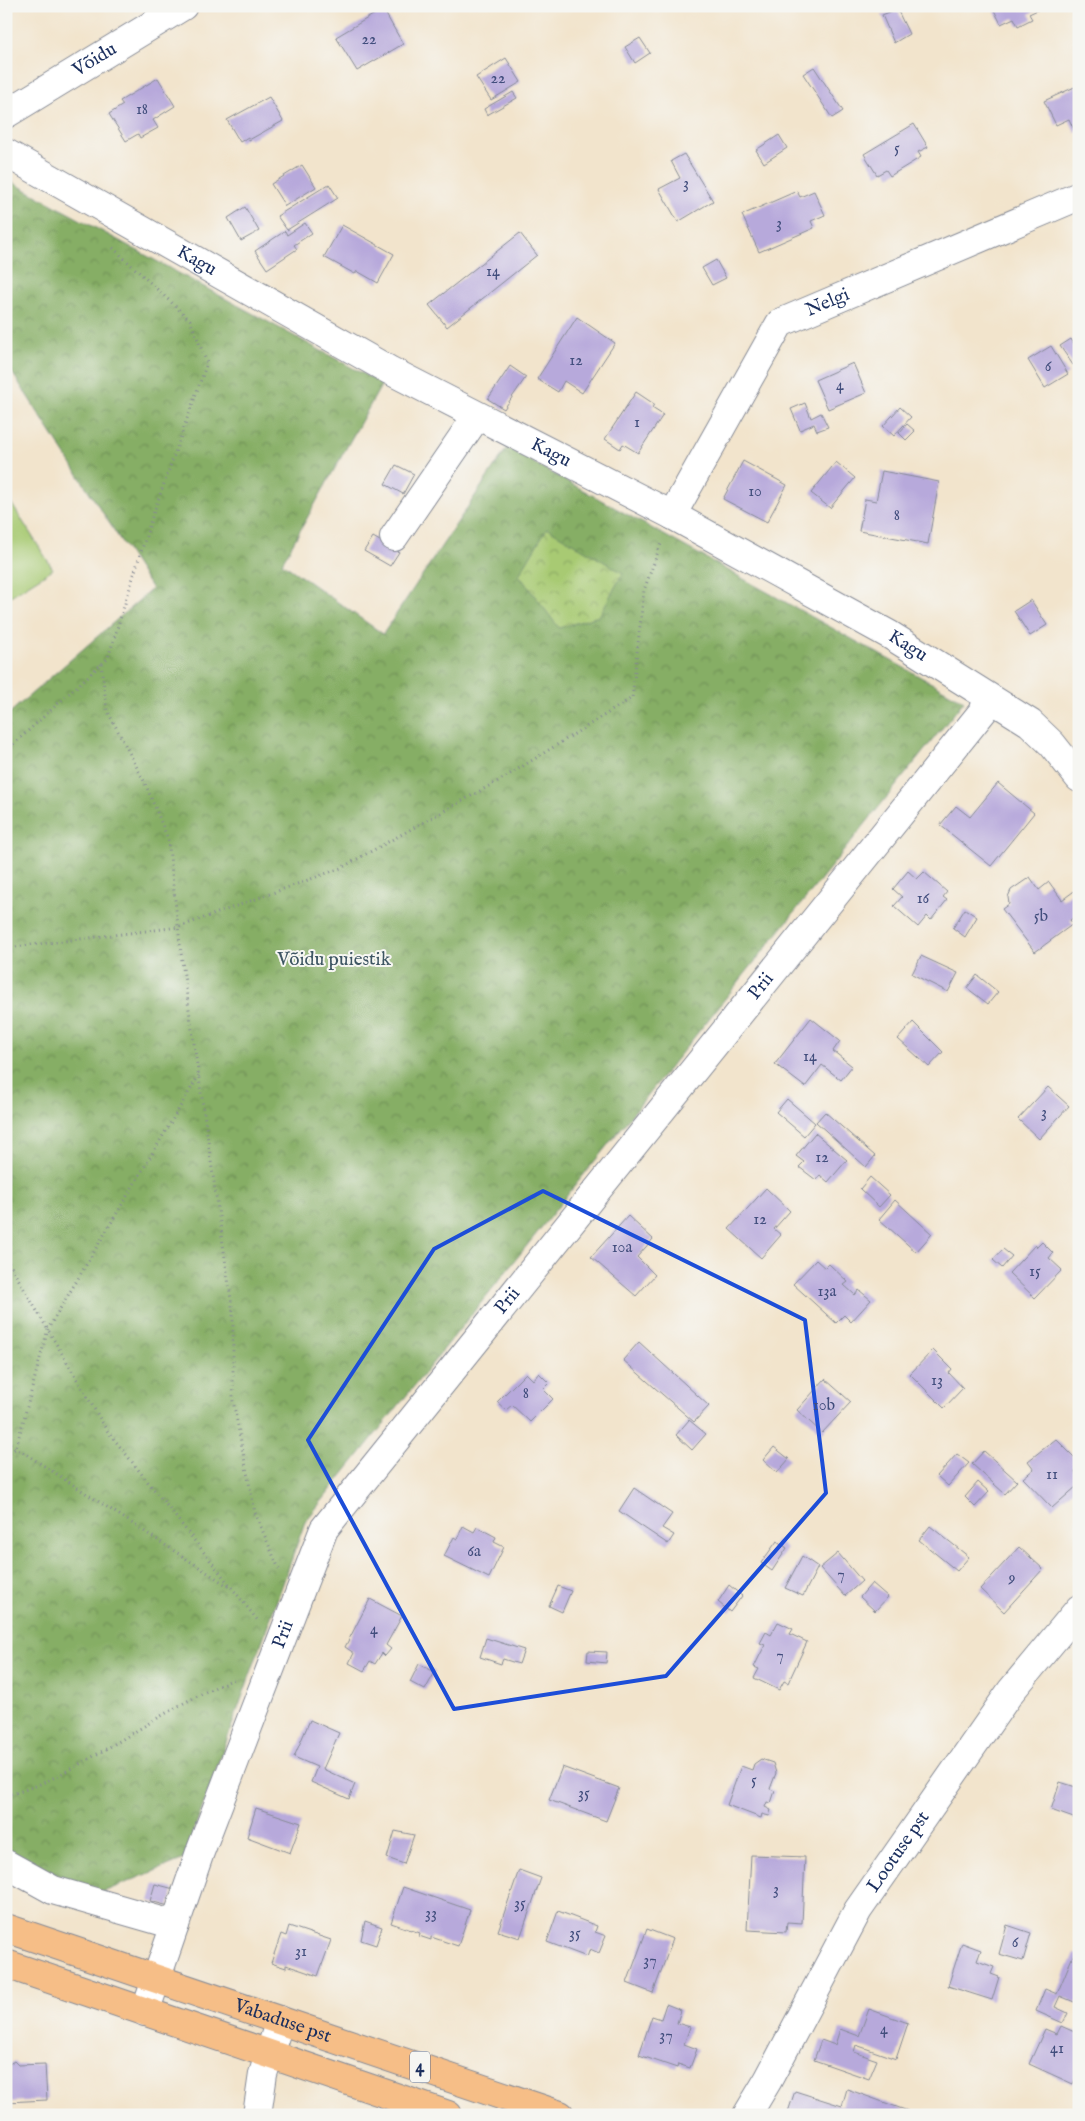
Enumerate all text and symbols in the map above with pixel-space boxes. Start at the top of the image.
house number: 22 [361,30,377,50]
street label: Võidu [67,37,121,83]
house number: 22 [490,69,506,89]
house number: 18 [136,100,148,120]
house number: 5 [894,139,900,159]
house number: 3 [683,174,689,194]
house number: 3 [776,214,782,234]
street label: Kagu [172,240,221,282]
house number: 14 [486,262,500,282]
street label: Nelgi [802,283,853,323]
house number: 12 [569,351,583,371]
house number: 6 [1045,357,1052,377]
house number: 4 [836,376,844,396]
house number: 1 [634,413,640,433]
street label: Kagu [527,433,575,473]
house number: 10 [748,482,762,502]
house number: 8 [894,506,900,526]
street label: Kagu [884,625,932,668]
house number: 16 [917,889,930,909]
house number: 5b [1034,907,1049,927]
park label: Võidu puiestik [276,948,392,972]
street label: Prii [743,968,779,1005]
house number: 14 [803,1047,817,1067]
house number: 3 [1041,1103,1047,1123]
house number: 12 [815,1148,829,1168]
house number: 12 [753,1210,767,1230]
house number: 10a [612,1238,632,1258]
house number: 15 [1029,1262,1041,1282]
street label: Prii [490,1282,526,1319]
house number: 13a [818,1282,837,1302]
house number: 13 [931,1371,943,1391]
house number: 8 [523,1384,529,1404]
house number: 10b [813,1396,836,1416]
house number: 11 [1046,1465,1058,1485]
house number: 6a [467,1542,481,1562]
house number: 7 [837,1565,845,1585]
house number: 9 [1008,1569,1016,1589]
street label: Prii [267,1617,300,1652]
house number: 4 [370,1620,378,1640]
house number: 7 [776,1646,784,1666]
house number: 5 [751,1771,757,1791]
house number: 35 [578,1784,590,1804]
street label: Lootuse pst [862,1806,936,1897]
house number: 3 [773,1880,779,1900]
house number: 35 [514,1894,526,1914]
house number: 33 [425,1904,437,1924]
house number: 35 [569,1924,581,1944]
house number: 6 [1012,1933,1019,1953]
house number: 31 [295,1942,307,1962]
house number: 37 [643,1951,657,1971]
street label: Vabaduse pst [230,1994,335,2049]
house number: 4 [880,2020,888,2040]
house number: 37 [659,2026,673,2046]
house number: 41 [1050,2039,1064,2059]
road number: 4 [410,2052,430,2082]

